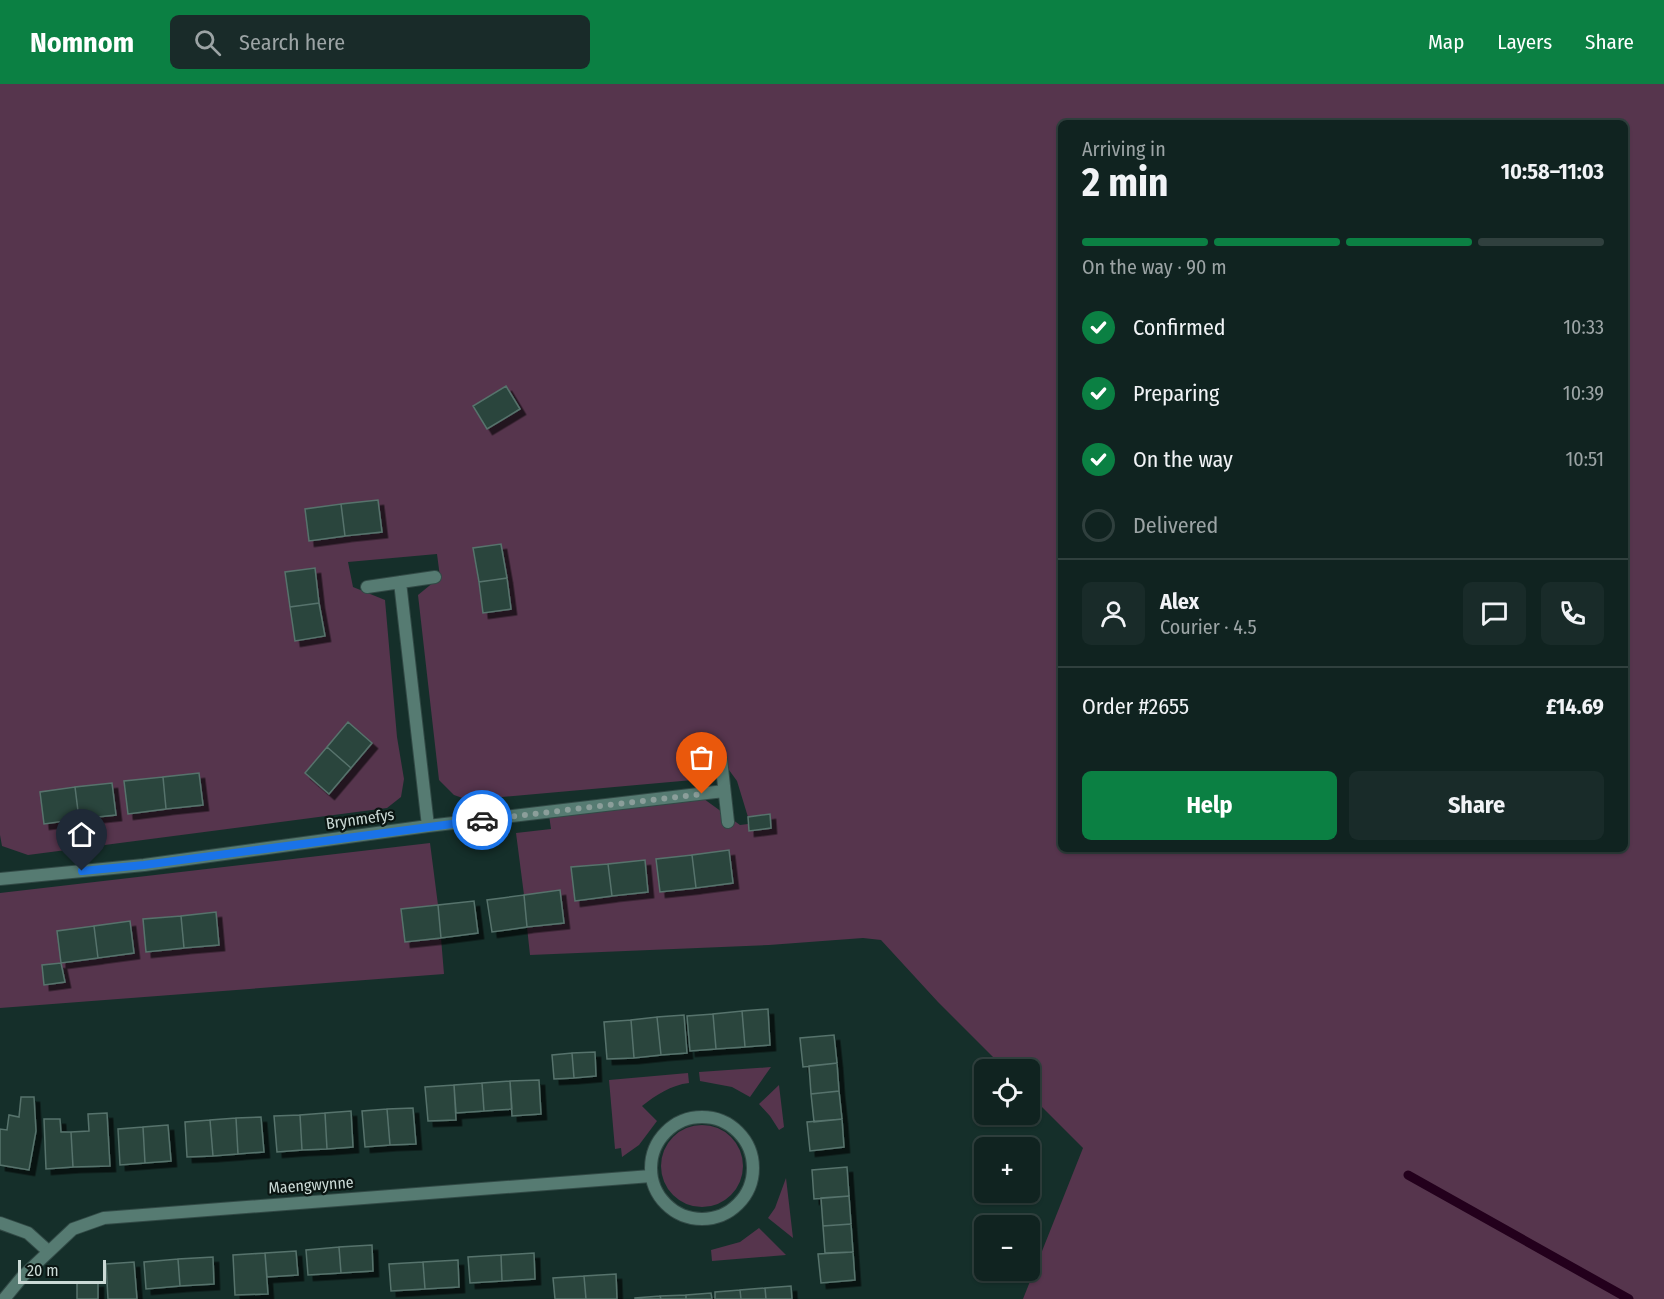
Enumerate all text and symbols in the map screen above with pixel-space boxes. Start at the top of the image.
search box [170,15,590,69]
text: Nomnom [30,26,134,59]
icon: search [191,26,224,59]
text: Search here [239,29,345,56]
text: Map [1428,29,1464,55]
text: Layers [1497,29,1552,55]
text: Share [1585,29,1634,55]
text: Arriving in [1082,137,1166,161]
text: 10:58–11:03 [1501,158,1604,185]
text: 2 min [1082,160,1168,206]
text: On the way · 90 m [1082,255,1227,279]
icon: check [1082,311,1115,344]
text: Confirmed [1133,314,1226,341]
text: 10:33 [1563,315,1604,339]
icon: check [1082,377,1115,410]
text: Preparing [1133,380,1219,407]
text: 10:39 [1563,381,1604,405]
icon: check [1082,443,1115,476]
text: On the way [1133,446,1233,473]
text: 10:51 [1565,447,1604,471]
text: Delivered [1133,512,1218,539]
button: person [1082,582,1145,645]
button: chat [1463,582,1526,645]
button: phone [1541,582,1604,645]
text: Alex [1160,588,1199,615]
text: Courier · 4.5 [1160,615,1257,639]
text: Order #2655 [1082,693,1189,720]
text: £14.69 [1546,693,1604,720]
pin [676,732,727,794]
icon: bag [685,741,718,774]
button: Help [1082,771,1337,840]
button: Share [1349,771,1604,840]
courier [452,790,512,850]
icon: car [466,804,499,837]
street label: Brynmefys [325,805,396,833]
pin [56,809,107,871]
icon: home [65,818,98,851]
map controls [974,1059,1040,1281]
button: locate [974,1059,1040,1125]
button: + [974,1137,1040,1203]
street label: Maengwynne [268,1173,354,1197]
button: − [974,1215,1040,1281]
scale bar [18,1257,106,1284]
text: 20 m [27,1261,58,1280]

